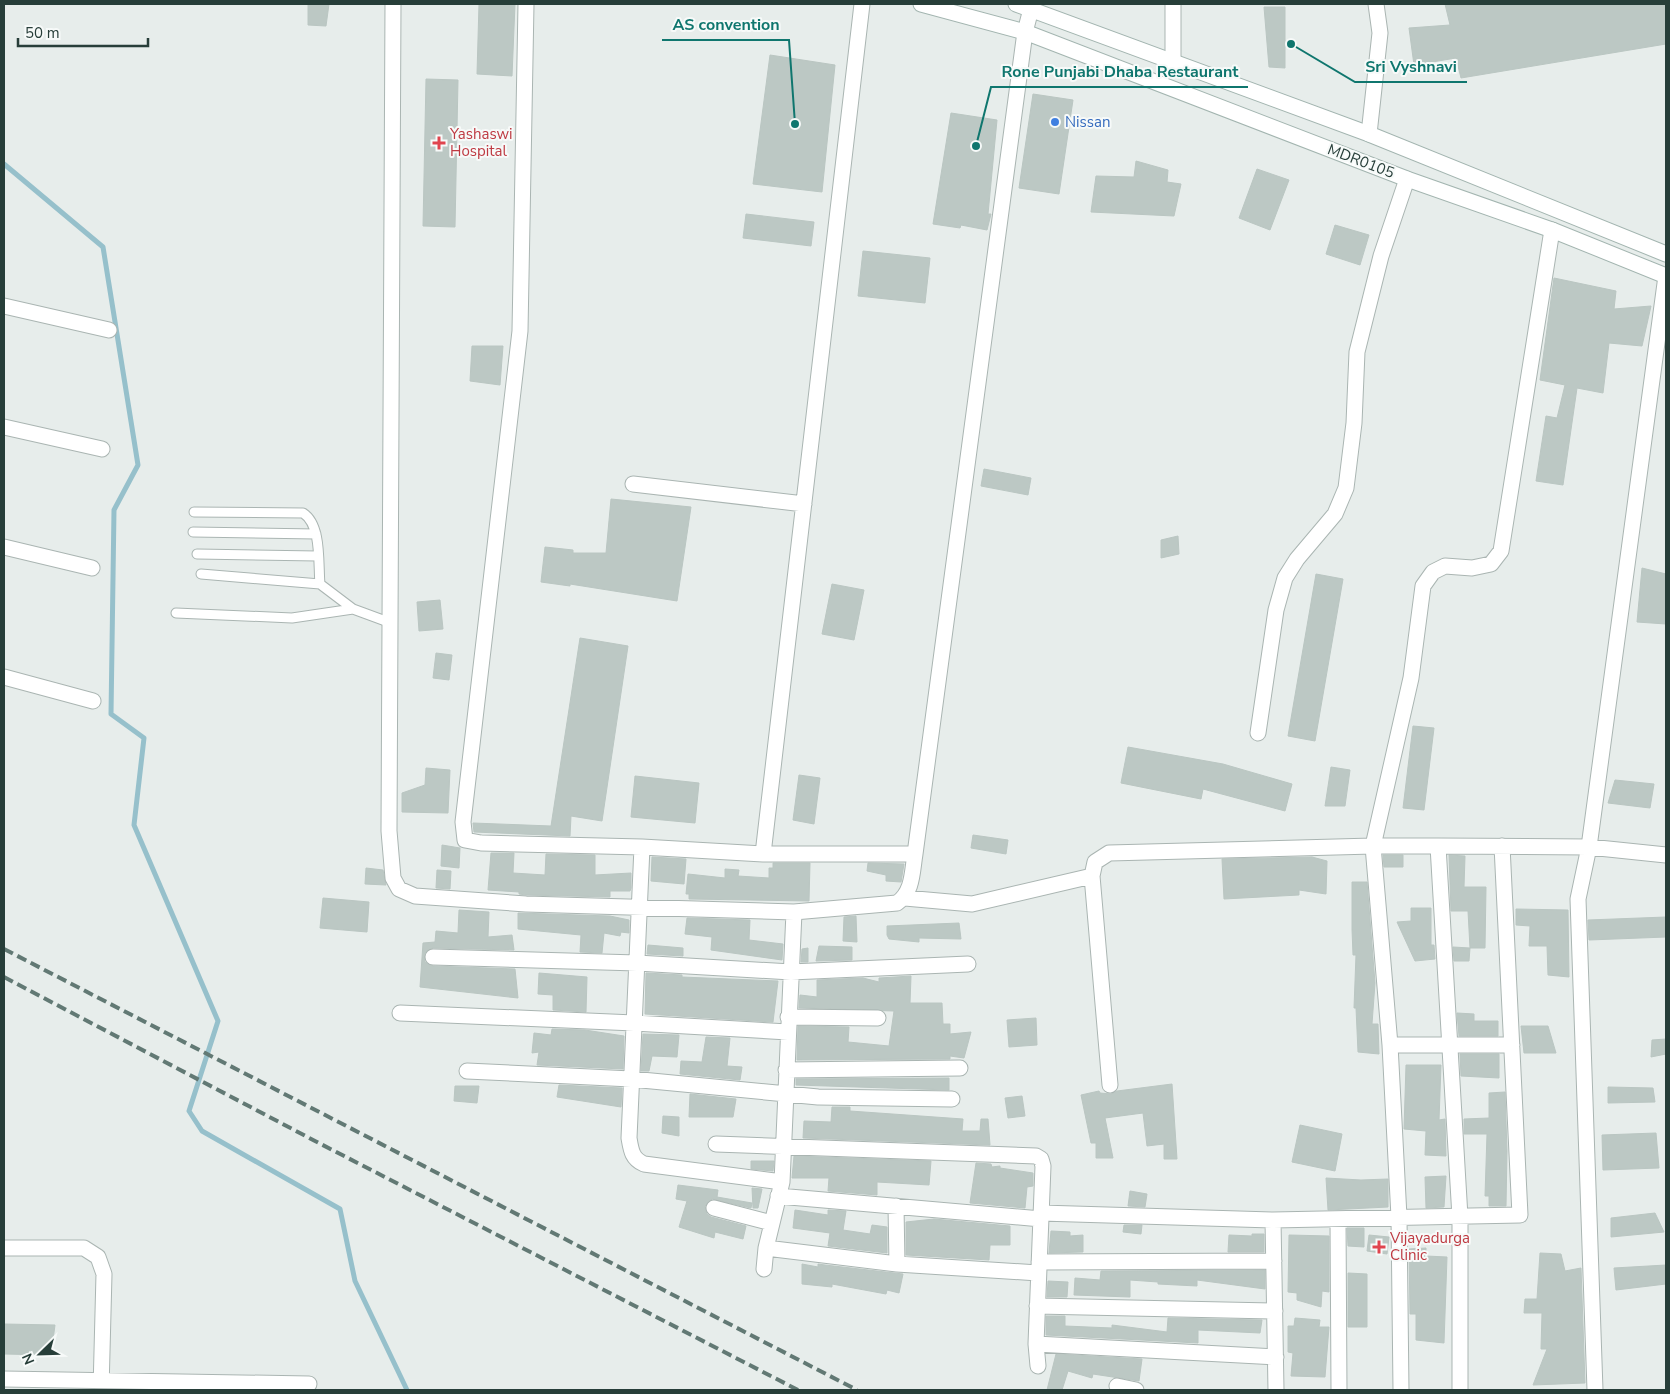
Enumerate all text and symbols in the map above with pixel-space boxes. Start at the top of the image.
callout: AS convention [662,9,789,40]
text: AS convention [672,14,780,36]
scale bar [18,15,148,47]
text: 50 m [25,23,60,43]
callout: Sri Vyshnavi [1355,51,1467,82]
callout: Rone Punjabi Dhaba Restaurant [991,56,1248,87]
text: Sri Vyshnavi [1365,56,1457,78]
text: Rone Punjabi Dhaba Restaurant [1002,61,1239,83]
place label: Nissan [1065,112,1110,132]
marker: Nissan [1049,116,1061,128]
place label: Yashaswi Hospital [449,124,513,161]
marker: Yashaswi Hospital [432,136,446,150]
street label: MDR0105 [1325,139,1397,183]
place label: Vijayadurga Clinic [1389,1228,1470,1265]
marker: Vijayadurga Clinic [1372,1240,1386,1254]
north arrow [15,1329,65,1379]
text: N [18,1350,39,1367]

